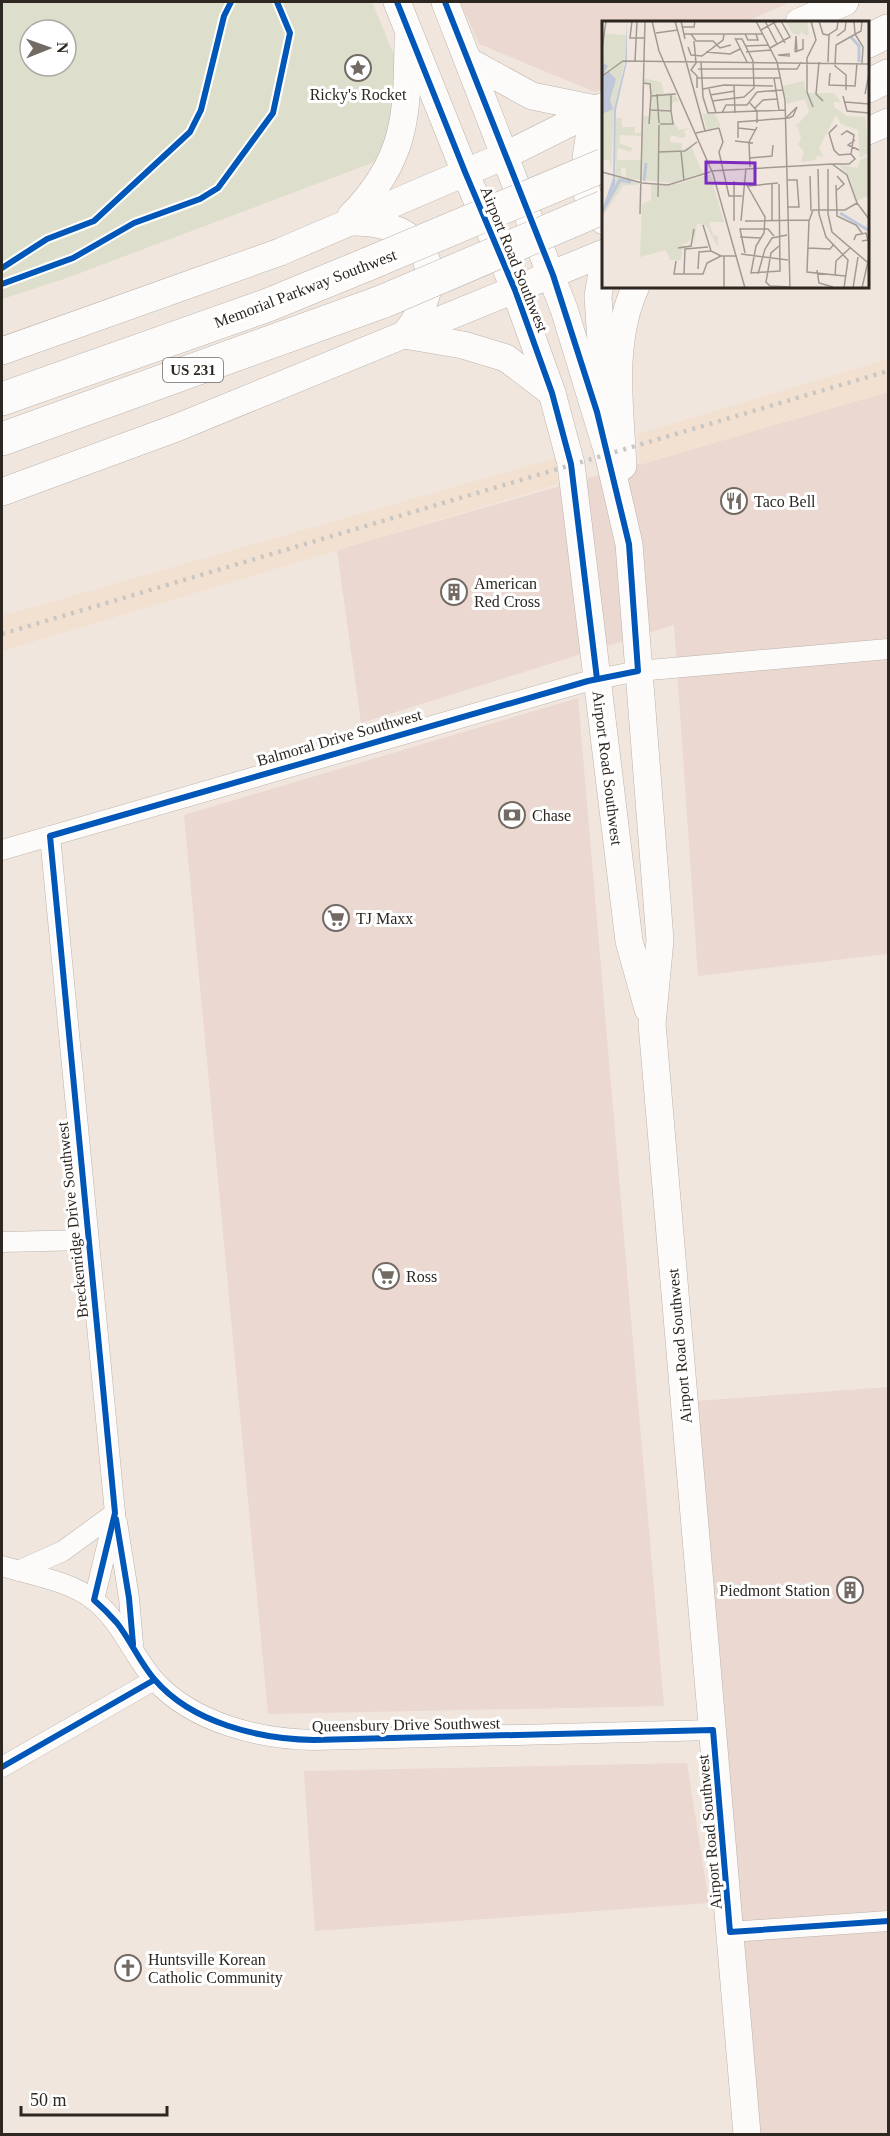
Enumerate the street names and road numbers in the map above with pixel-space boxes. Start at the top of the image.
street label: Airport Road Southwest [477,184,552,335]
street label: Memorial Parkway Southwest [212,246,400,332]
road number: US 231 [163,358,223,382]
street label: Airport Road Southwest [589,690,625,847]
street label: Balmoral Drive Southwest [255,706,424,769]
street label: Breckenridge Drive Southwest [54,1120,92,1319]
street label: Airport Road Southwest [664,1267,696,1424]
street label: Queensbury Drive Southwest [312,1714,501,1736]
street label: Airport Road Southwest [694,1753,726,1910]

